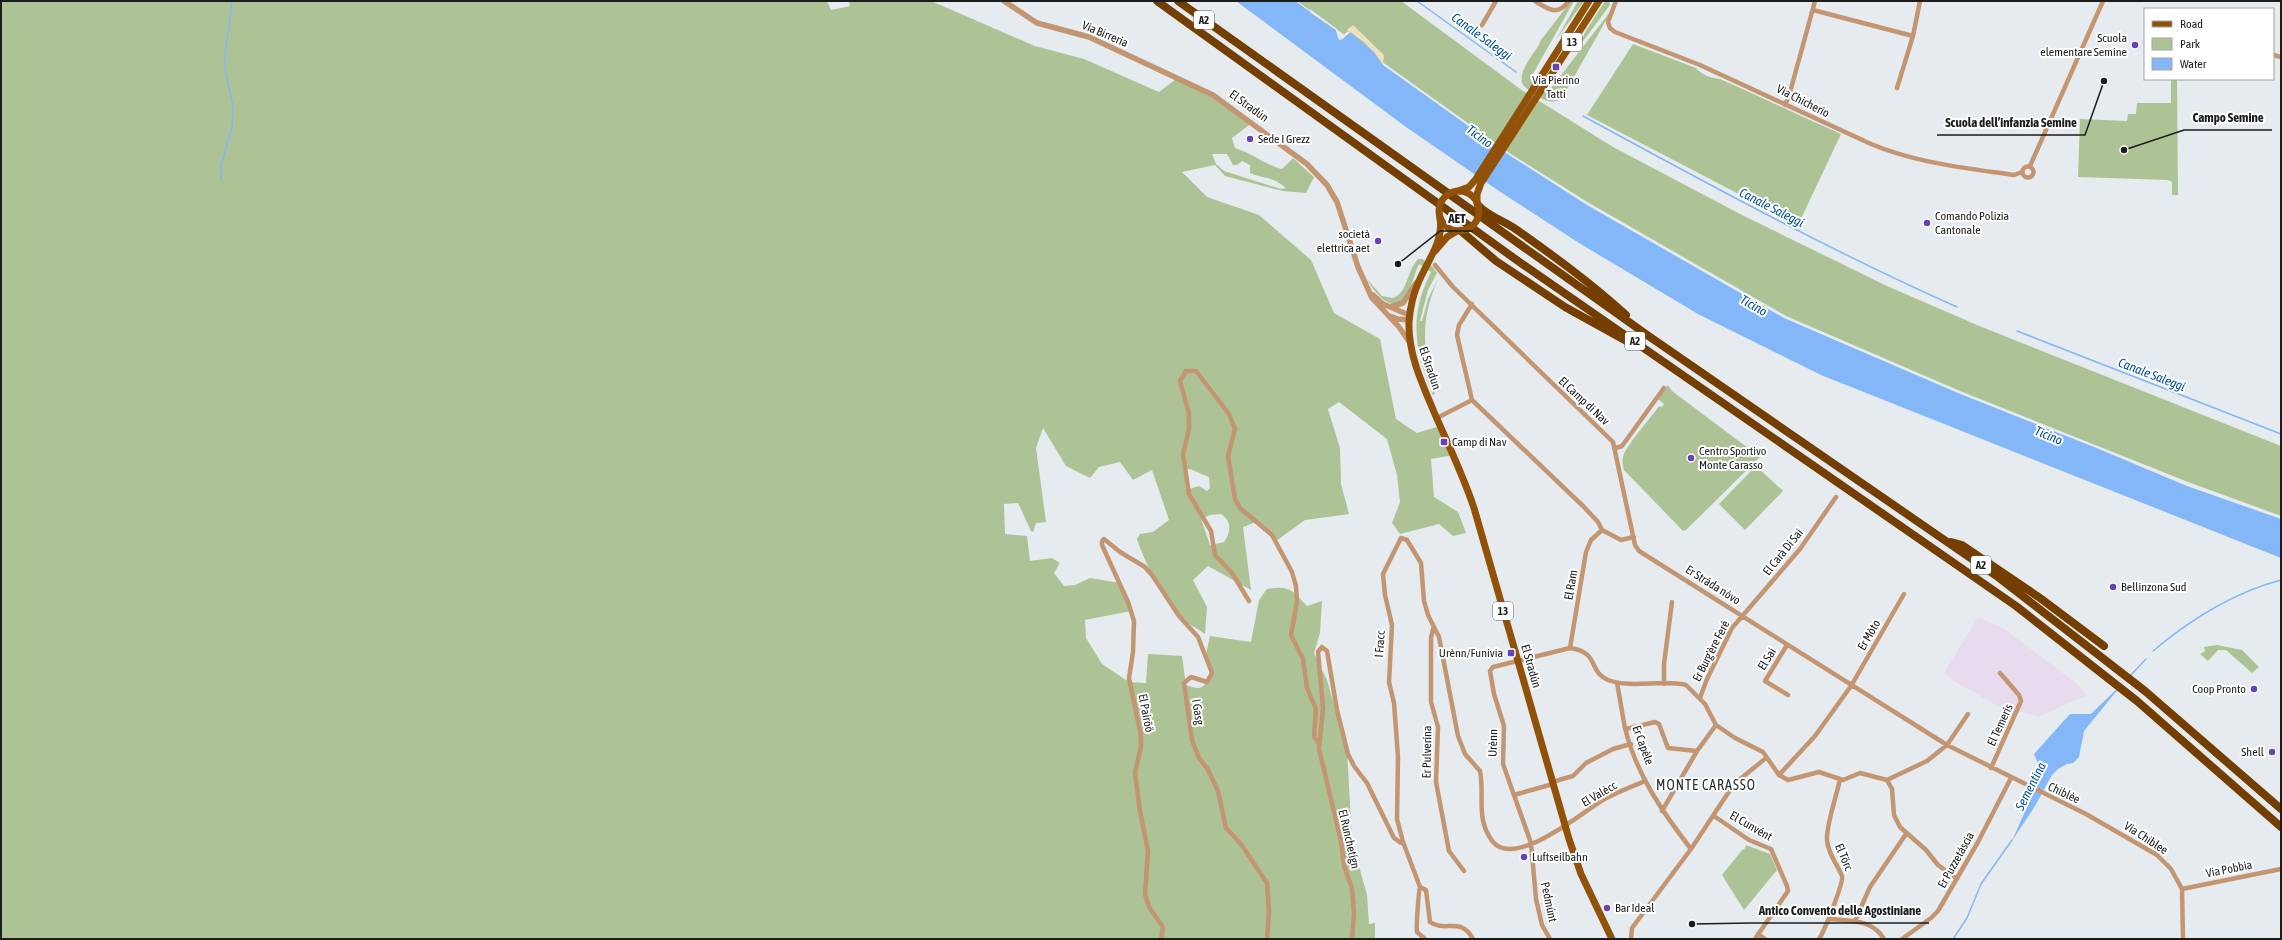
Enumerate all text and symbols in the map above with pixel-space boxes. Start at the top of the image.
legend [2144,8,2274,80]
water label: Canale Saleggi [1449,10,1515,63]
road number: A2 [1194,11,1214,29]
text: Road [2180,17,2203,31]
street label: Via Birreria [1080,18,1130,50]
place label: Scuola elementare Semine [2040,31,2127,59]
road number: 13 [1562,33,1582,51]
text: Park [2180,37,2201,51]
marker: Scuola elementare Semine [2130,40,2140,50]
text: Water [2180,57,2207,71]
marker: Via Pierino Tatti [1551,62,1561,72]
place label: Via Pierino Tatti [1532,73,1580,101]
street label: Via Chicherio [1774,82,1832,120]
street label: El Stradún [1227,87,1271,125]
callout: Campo Semine [2184,105,2272,130]
callout: Scuola dell’infanzia Semine [1937,110,2085,135]
text: Campo Semine [2192,110,2264,125]
text: Scuola dell’infanzia Semine [1945,115,2077,130]
water label: Ticino [1464,122,1496,151]
place label: Sede I Grezz [1258,132,1311,146]
marker: Sede I Grezz [1245,134,1255,144]
water label: Canale Saleggi [1737,185,1807,230]
callout: AET [1440,206,1473,231]
place label: Comando Polizia Cantonale [1935,209,2009,237]
text: AET [1447,211,1466,226]
marker: Comando Polizia Cantonale [1922,218,1932,228]
place label: società elettrica aet [1317,227,1371,255]
marker: società elettrica aet [1373,236,1383,246]
water label: Ticino [1738,292,1770,319]
road number: A2 [1625,332,1645,350]
street label: El Stradun [1416,345,1444,391]
water label: Canale Saleggi [2116,355,2187,394]
street label: El Camp di Nav [1556,374,1612,428]
water label: Ticino [2033,423,2065,448]
place label: Camp di Nav [1452,435,1507,449]
marker: Camp di Nav [1439,437,1449,447]
place label: Centro Sportivo Monte Carasso [1699,444,1767,472]
marker: Centro Sportivo Monte Carasso [1686,453,1696,463]
street label: El Carà Di Sai [1760,526,1806,578]
road number: A2 [1971,556,1991,574]
street label: Er Stráda nòvo [1683,563,1743,608]
street label: El Ram [1561,569,1581,601]
place label: Bellinzona Sud [2121,580,2187,594]
marker: Bellinzona Sud [2108,582,2118,592]
road number: 13 [1493,602,1513,620]
street label: Er Mòto [1855,617,1883,653]
street label: Er Burg'ère Ferè [1690,618,1732,684]
street label: I Fracc [1372,629,1388,658]
street label: El Stradún [1518,643,1544,689]
street label: El Sai [1755,645,1779,673]
place label: Urènn/Funivia [1439,646,1503,660]
marker: Urènn/Funivia [1506,648,1516,658]
place label: Coop Pronto [2192,682,2246,696]
marker: Coop Pronto [2249,684,2259,694]
street label: El Pairöö [1135,693,1157,734]
street label: I Gasg [1189,698,1207,727]
street label: El Temerís [1984,702,2016,748]
street label: Er Capèle [1629,723,1657,767]
street label: Er Pulverína [1420,725,1434,779]
street label: Urènn [1486,729,1500,757]
place label: Shell [2241,745,2265,759]
marker: Shell [2267,747,2277,757]
water label: Sementina [2012,760,2049,814]
district label: MONTE CARASSO [1656,777,1756,793]
street label: El Valècc [1579,778,1620,810]
street label: Chiblèe [2046,780,2082,806]
street label: El Runchetígn [1335,808,1363,870]
street label: El Cunvént [1727,808,1775,844]
street label: Via Chiblee [2121,819,2171,857]
street label: Er Puzzetáscia [1935,829,1977,891]
street label: El Törc [1832,841,1856,873]
place label: Luftseilbahn [1532,850,1588,864]
marker: Luftseilbahn [1519,852,1529,862]
street label: Via Pobbia [2205,858,2253,880]
street label: Pedmúnt [1538,881,1560,924]
callout: Antico Convento delle Agostiniane [1751,898,1929,923]
place label: Bar Ideal [1615,901,1655,915]
marker: Bar Ideal [1602,903,1612,913]
text: Antico Convento delle Agostiniane [1758,903,1921,918]

